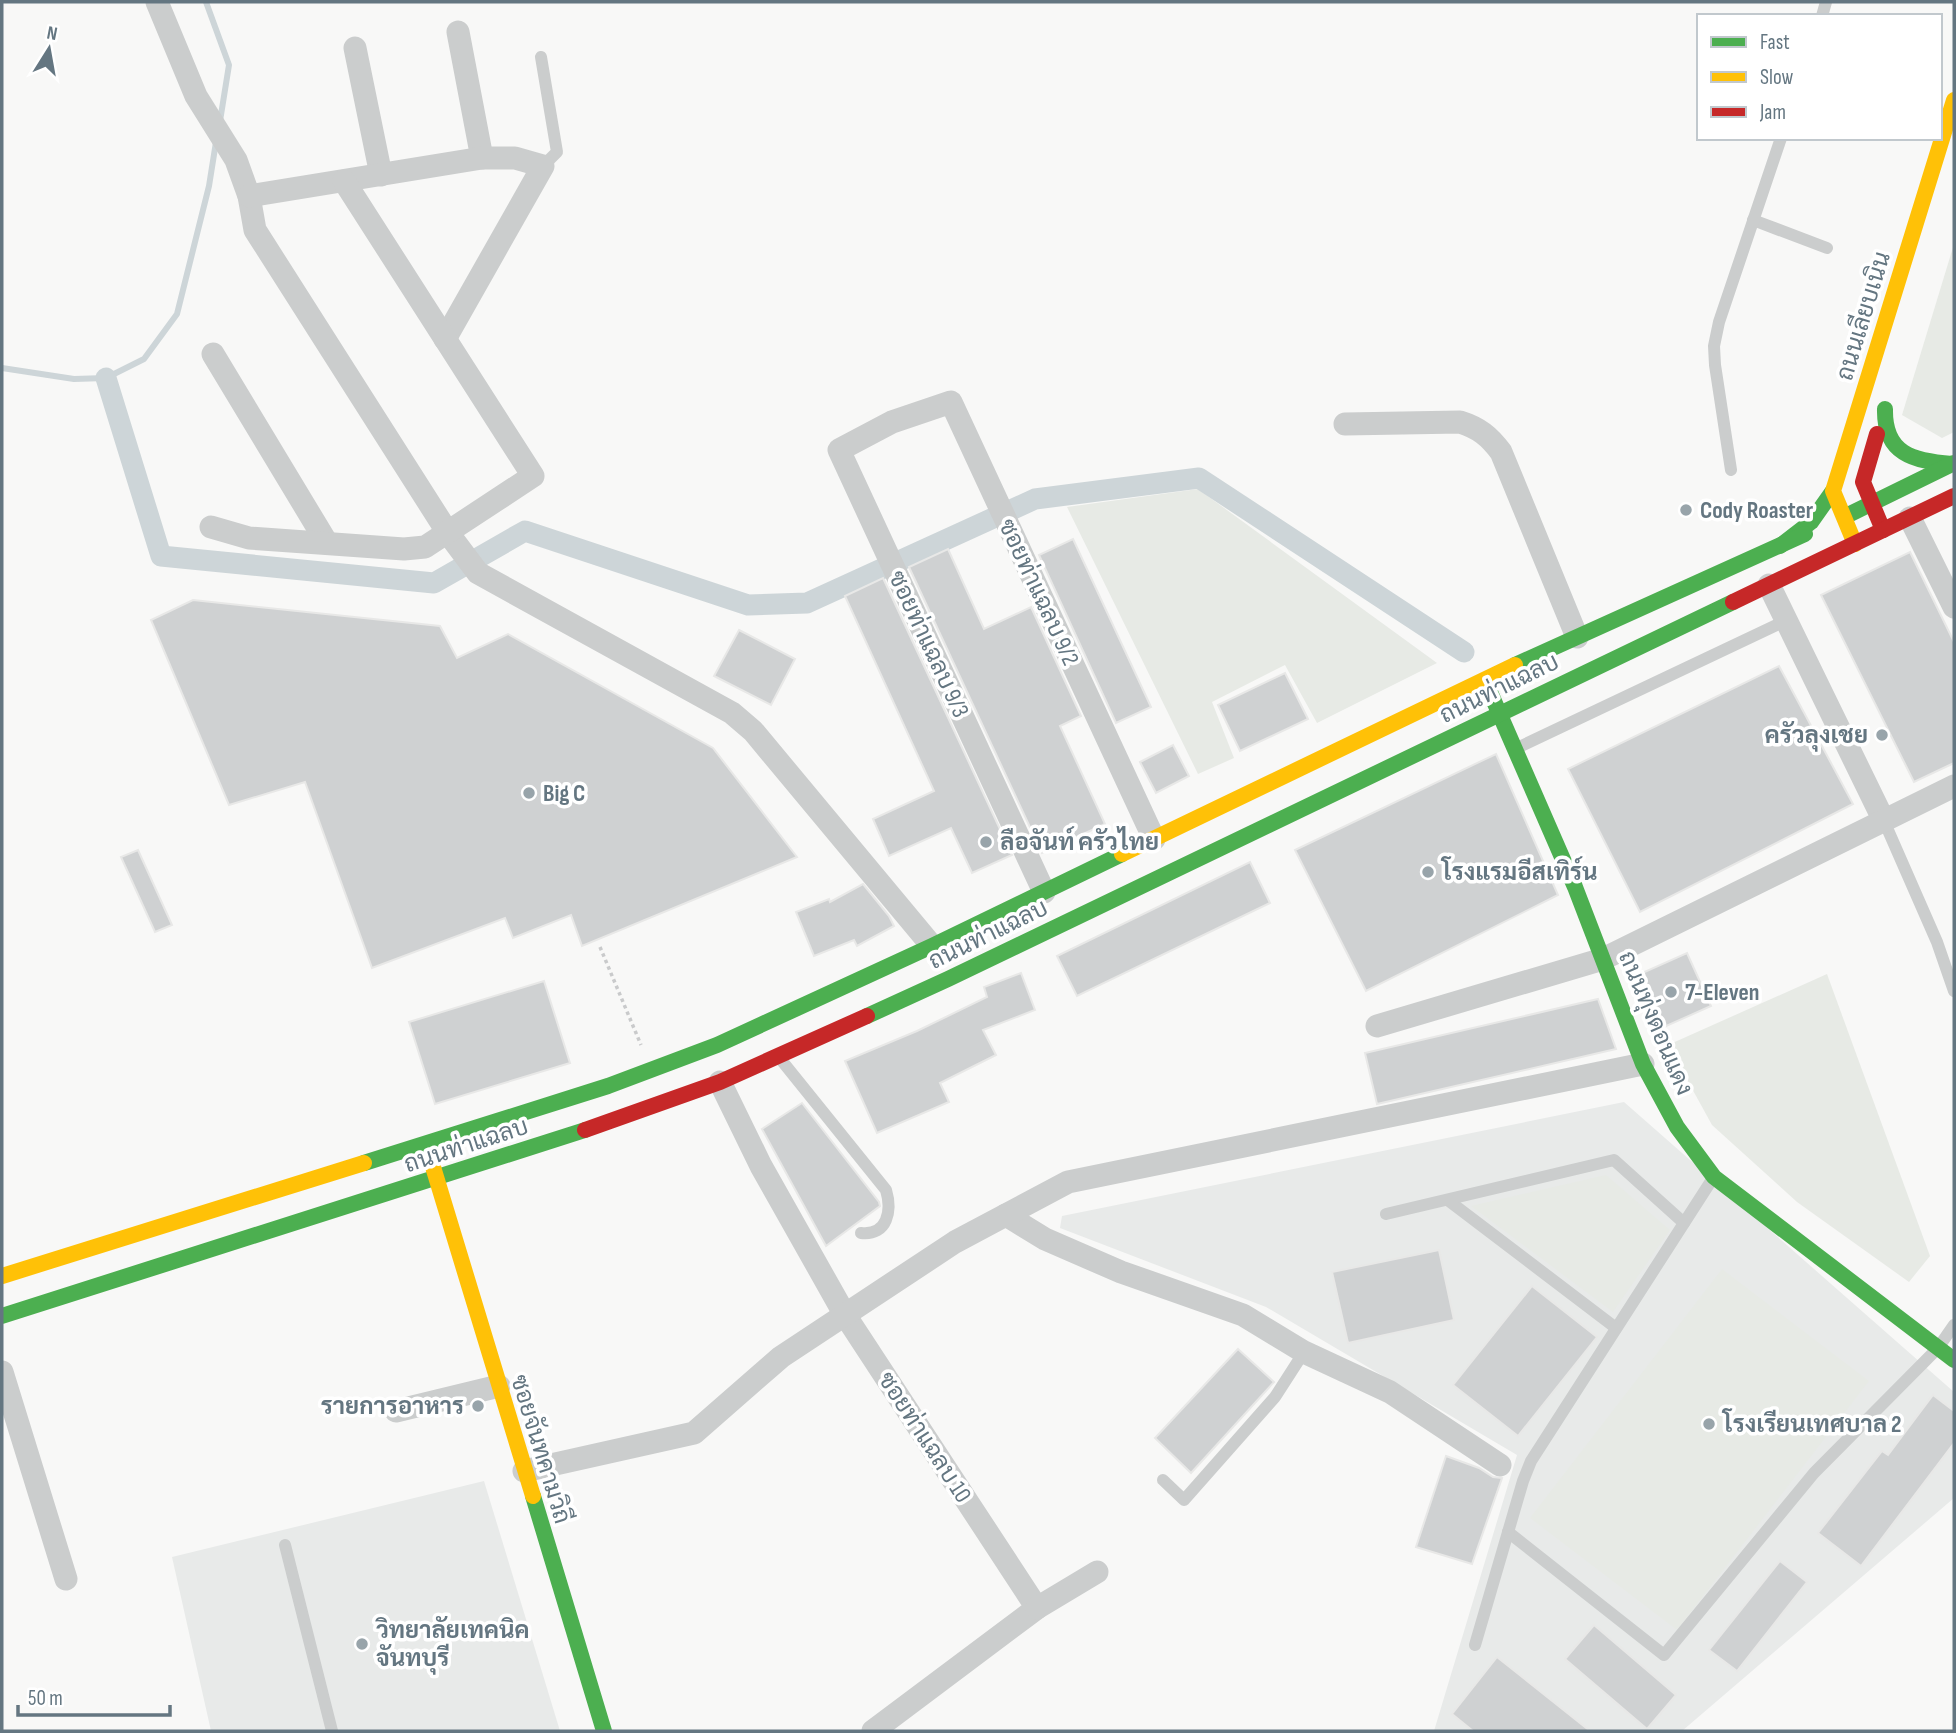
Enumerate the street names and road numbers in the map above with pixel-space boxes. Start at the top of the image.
street label: ถนนเลียบเนิน [1829,248,1897,384]
street label: ซอยท่าแฉลบ 9/2 [992,514,1085,670]
street label: ซอยท่าแฉลบ 9/3 [882,566,975,722]
street label: ถนนท่าแฉลบ [1435,647,1564,730]
street label: ถนนท่าแฉลบ [924,893,1053,976]
street label: ถนนทุ่งดอนแดง [1611,947,1699,1100]
street label: ถนนท่าแฉลบ [400,1112,532,1179]
street label: ซอยท่าแฉลบ 10 [872,1367,978,1508]
street label: ซอยจันทคามวิถี [504,1371,578,1527]

